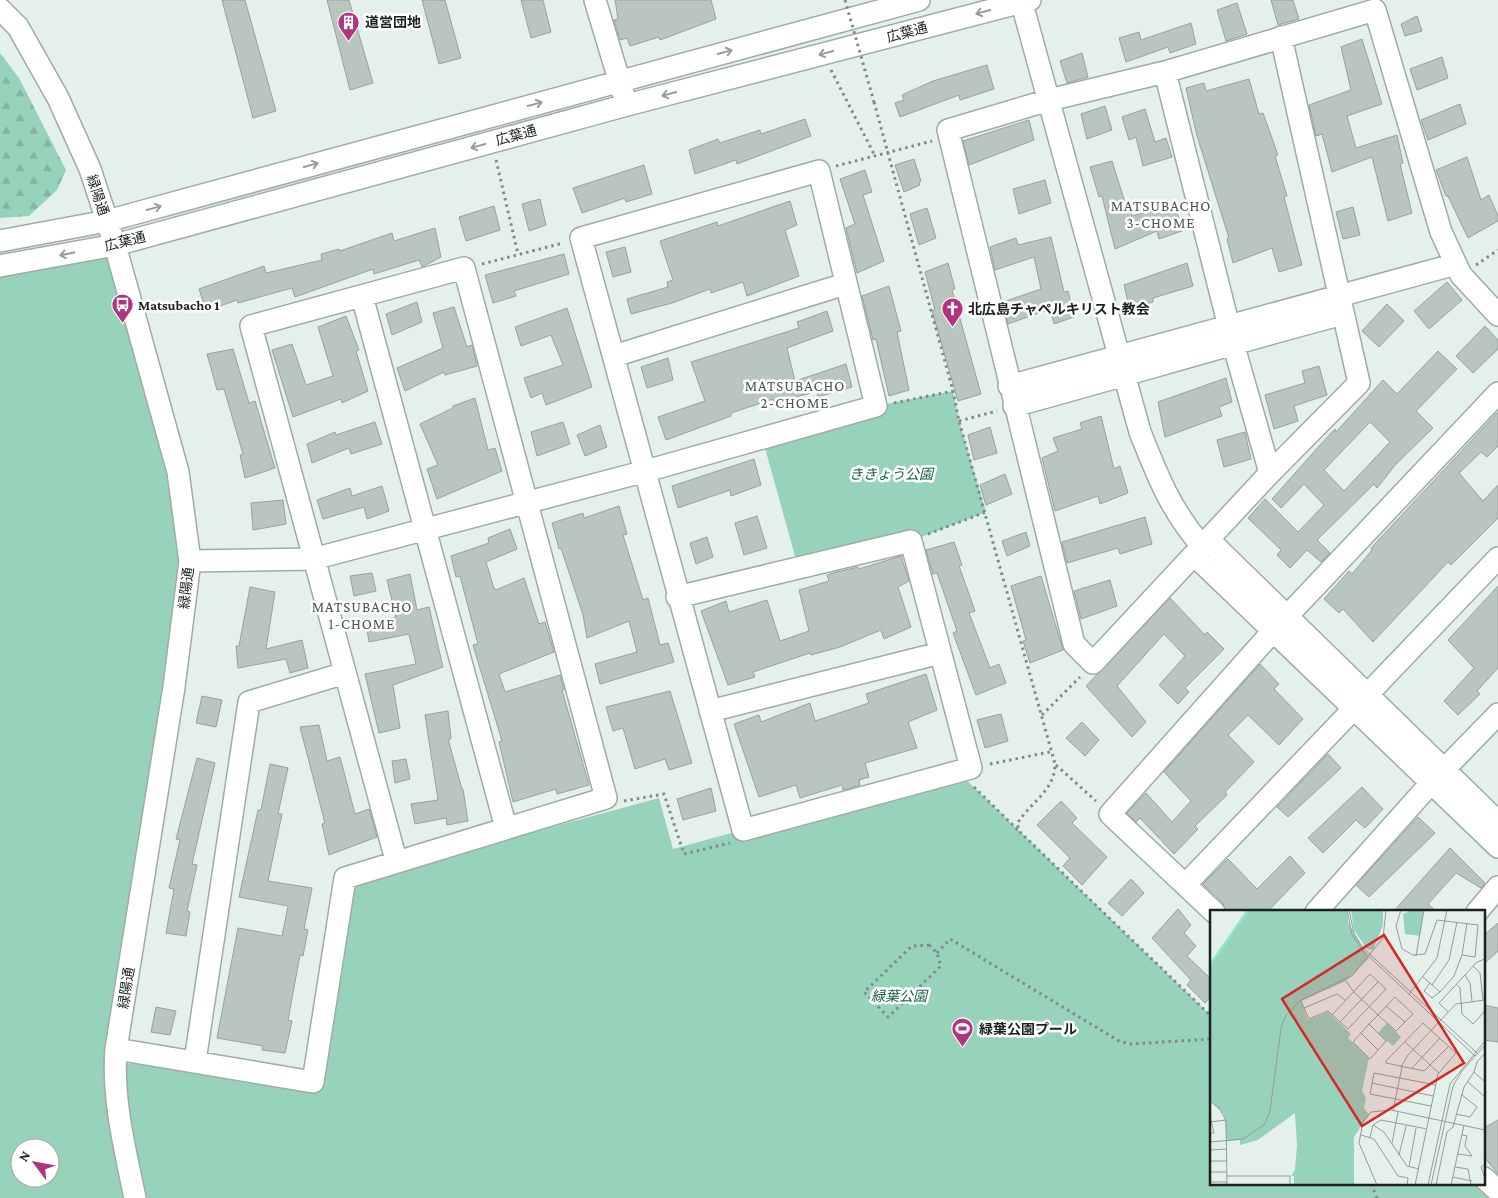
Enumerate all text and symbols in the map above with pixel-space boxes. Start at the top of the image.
one-way arrow [976,8,992,18]
building icon: 道営団地 [337,10,361,41]
place label: 道営団地 [365,14,421,30]
street label: 広葉通 [885,19,929,45]
one-way arrow [717,47,733,56]
one-way arrow [818,49,834,58]
one-way arrow [661,90,677,99]
one-way arrow [526,98,542,108]
street label: 広葉通 [494,122,538,148]
one-way arrow [470,141,486,151]
one-way arrow [302,160,318,169]
street label: 緑陽通 [84,173,112,217]
district label: MATSUBACHO 3-CHOME [1111,198,1211,231]
one-way arrow [145,203,161,212]
street label: 広葉通 [103,228,147,254]
one-way arrow [59,249,75,259]
bus stop icon: Matsubacho 1 [110,293,134,324]
place label: Matsubacho 1 [138,297,219,313]
church icon: 北広島チャペルキリスト教会 [940,297,964,328]
place label: 北広島チャペルキリスト教会 [968,301,1150,317]
district label: MATSUBACHO 2-CHOME [745,378,845,411]
park label: ききょう公園 [849,466,935,482]
street label: 緑陽通 [176,566,196,610]
district label: MATSUBACHO 1-CHOME [312,599,412,632]
inset map [1210,910,1486,1186]
street label: 緑陽通 [115,966,137,1010]
park label: 緑葉公園 [871,988,929,1004]
sports icon: 緑葉公園プール [951,1017,975,1048]
place label: 緑葉公園プール [979,1021,1077,1037]
north arrow [10,1138,60,1188]
text: N [15,1147,34,1164]

